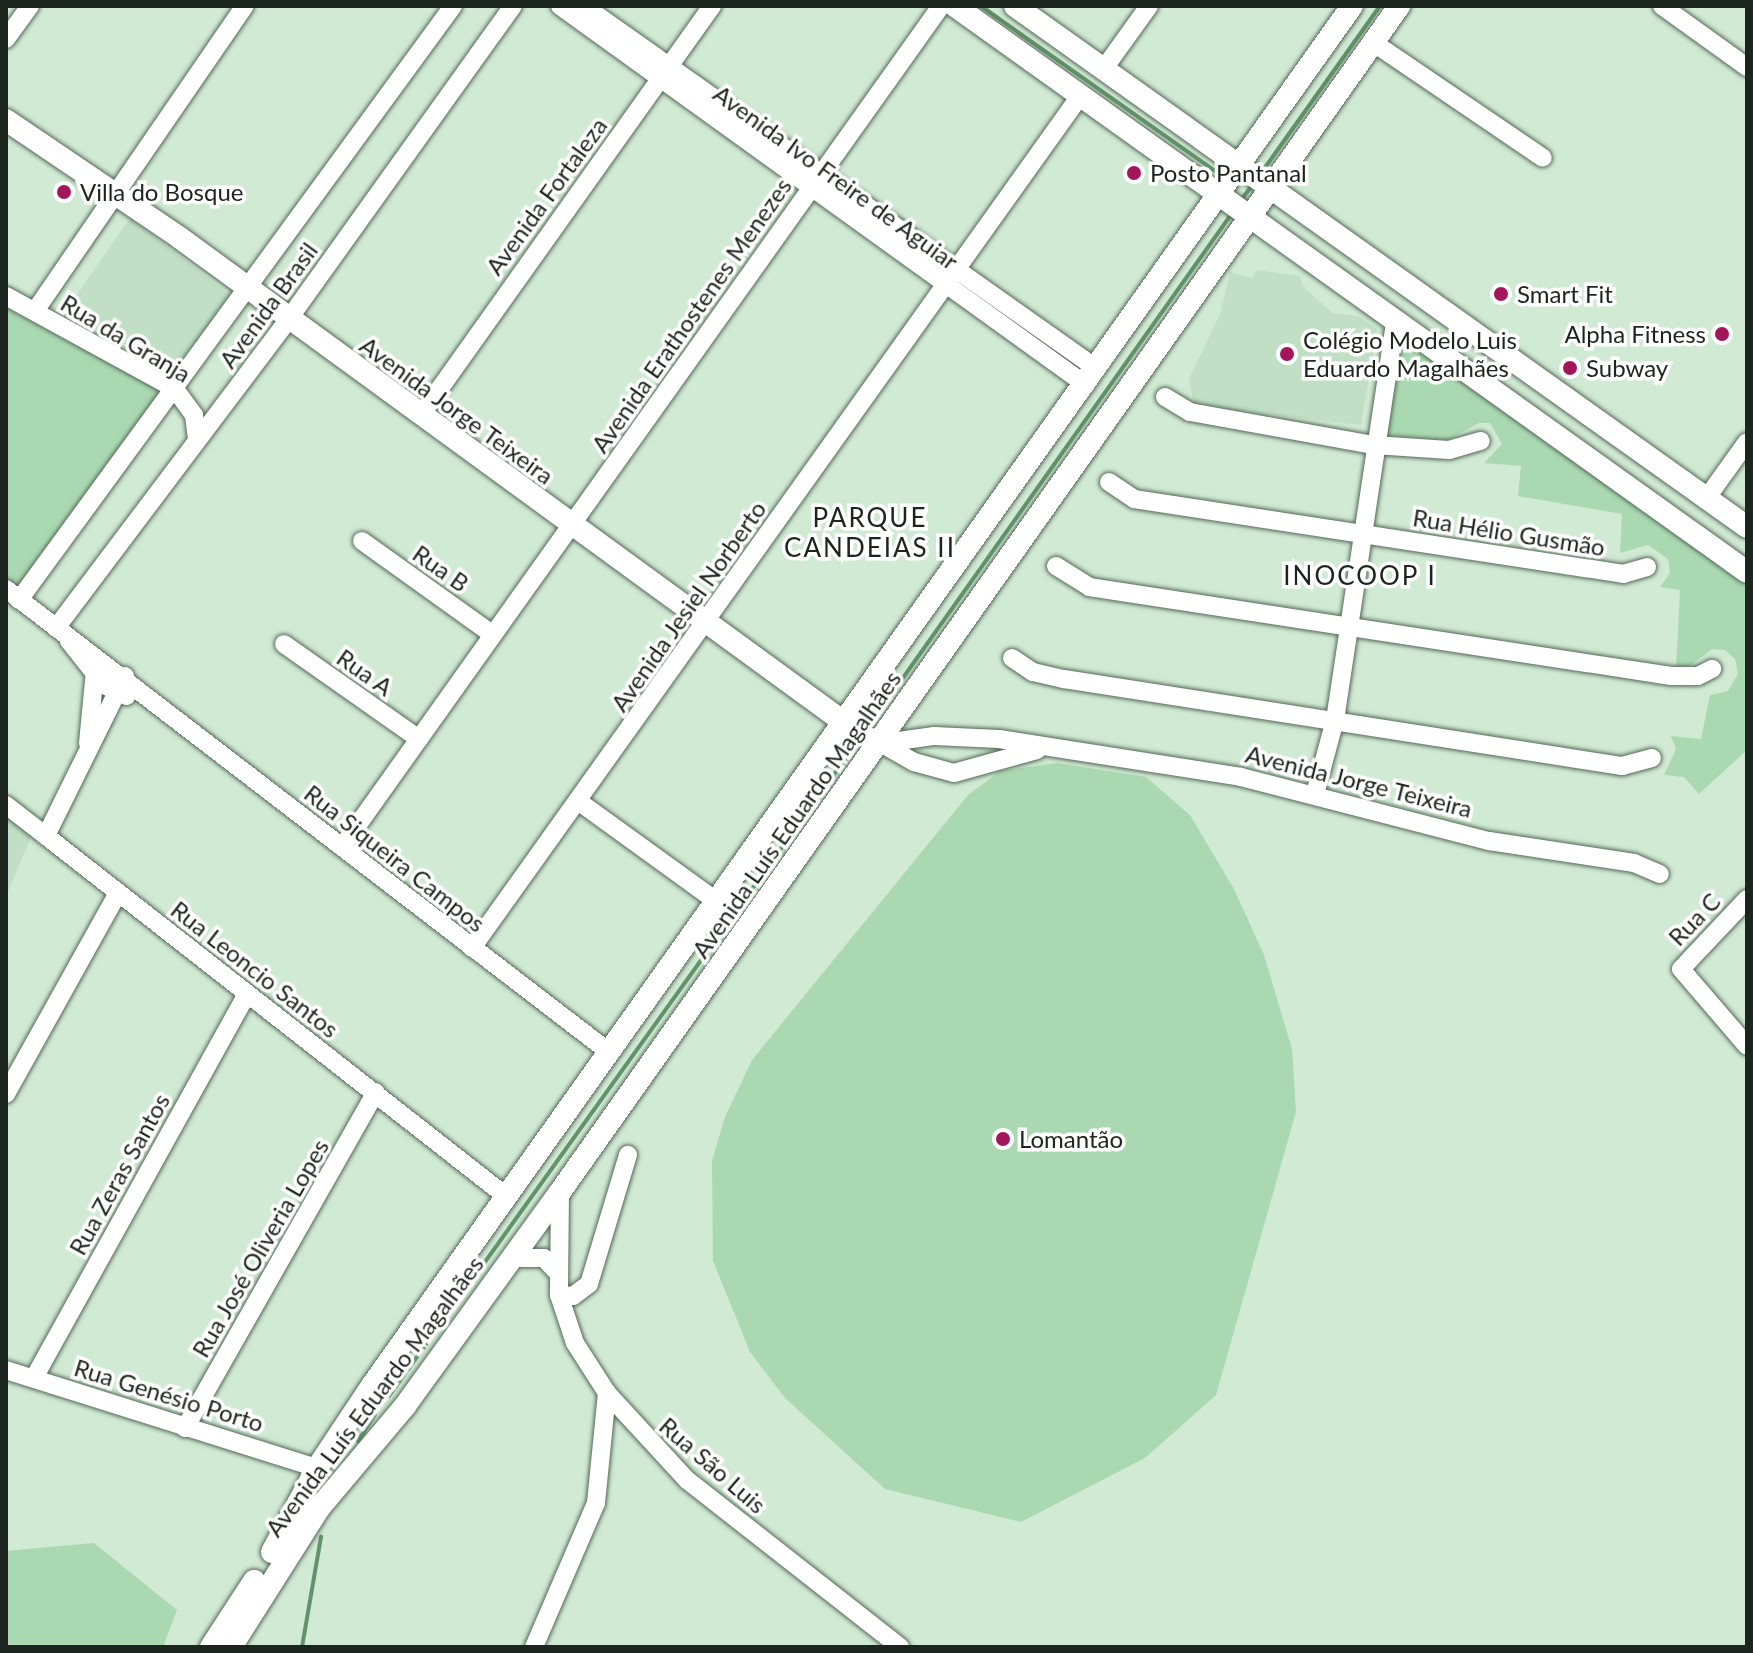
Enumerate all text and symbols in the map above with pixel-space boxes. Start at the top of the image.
street label: Avenida Ivo Freire de Aguiar [708,78,964,276]
street label: Avenida Fortaleza [479,112,613,280]
place label: Posto Pantanal [1150,159,1307,187]
marker: Posto Pantanal [1125,164,1143,182]
street label: Avenida Erathostenes Menezes [585,172,797,458]
place label: Villa do Bosque [80,178,243,206]
marker: Villa do Bosque [55,183,73,201]
street label: Avenida Brasil [213,237,323,373]
place label: Smart Fit [1517,280,1613,308]
marker: Smart Fit [1492,285,1510,303]
street label: Rua da Granja [56,288,196,388]
place label: Alpha Fitness [1564,320,1706,348]
marker: Alpha Fitness [1713,325,1731,343]
place label: Colégio Modelo Luis Eduardo Magalhães [1303,326,1517,382]
street label: Avenida Jorge Teixeira [354,330,560,490]
marker: Colégio Modelo Luis Eduardo Magalhães [1278,345,1296,363]
place label: Subway [1586,354,1668,382]
marker: Subway [1561,359,1579,377]
street label: Avenida Jesiel Norberto [604,495,772,717]
district label: PARQUE CANDEIAS II [784,502,956,564]
street label: Rua Hélio Gusmão [1411,503,1607,561]
street label: Rua B [408,539,474,597]
district label: INOCOOP I [1283,560,1437,592]
street label: Rua A [331,642,399,702]
street label: Avenida Luís Eduardo Magalhães [686,665,906,963]
street label: Avenida Jorge Teixeira [1242,739,1476,823]
street label: Rua Siqueira Campos [299,778,491,938]
street label: Rua C [1662,887,1726,951]
street label: Rua Leoncio Santos [166,895,344,1043]
street label: Rua Zeras Santos [63,1088,175,1260]
place label: Lomantão [1019,1125,1123,1153]
marker: Lomantão [994,1130,1012,1148]
street label: Rua José Oliveria Lopes [186,1134,334,1362]
street label: Avenida Luís Eduardo Magalhães [259,1250,489,1542]
street label: Rua Genésio Porto [71,1353,267,1437]
street label: Rua São Luis [654,1411,772,1519]

